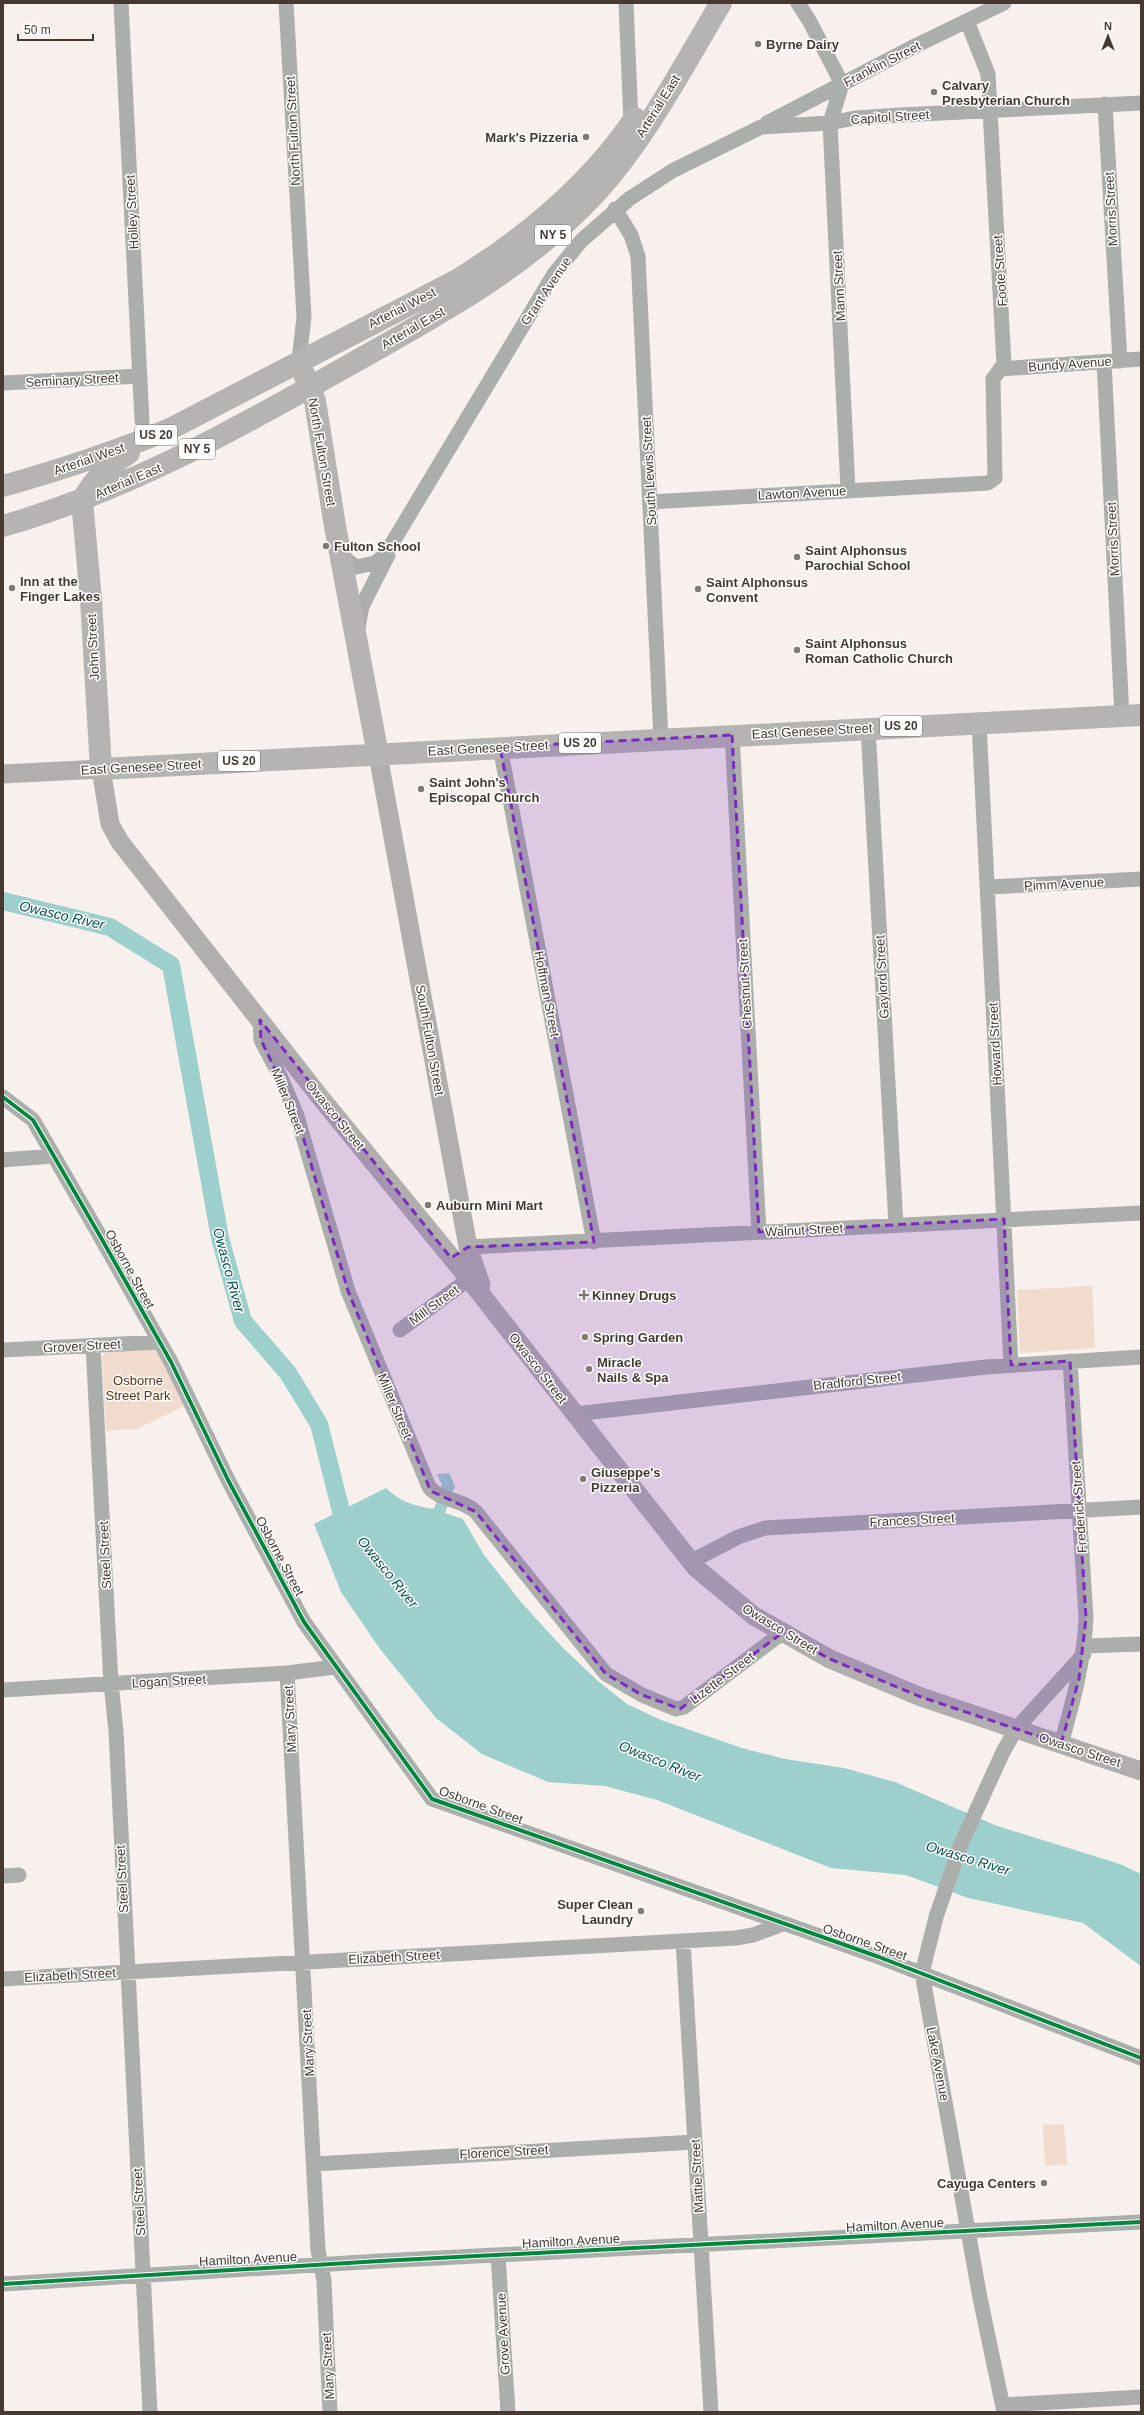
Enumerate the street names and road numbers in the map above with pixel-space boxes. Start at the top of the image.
street label: Franklin Street [841,38,923,90]
street label: Arterial East [633,72,683,140]
street label: North Fulton Street [283,75,303,186]
street label: Capitol Street [850,107,930,127]
street label: Morris Street [1102,171,1120,247]
street label: Holley Street [123,174,141,250]
road number: NY 5 [535,225,571,245]
street label: Foote Street [990,234,1010,307]
street label: Mann Street [830,250,848,322]
street label: Grant Avenue [518,254,574,328]
street label: Arterial West [366,284,439,332]
street label: Arterial East [379,304,448,352]
street label: Bundy Avenue [1028,354,1112,374]
street label: Seminary Street [25,370,119,390]
street label: North Fulton Street [305,397,339,508]
street label: South Lewis Street [639,416,659,526]
road number: US 20 [135,425,177,445]
road number: NY 5 [179,439,215,459]
street label: Arterial West [51,440,127,478]
street label: Arterial East [92,460,164,502]
street label: Lawton Avenue [757,483,847,503]
street label: Morris Street [1104,501,1122,577]
street label: John Street [84,613,102,681]
road number: US 20 [880,716,922,736]
street label: East Genesee Street [751,720,873,742]
road number: US 20 [559,733,601,753]
street label: East Genesee Street [427,737,549,759]
road number: US 20 [218,751,260,771]
street label: East Genesee Street [80,756,202,778]
street label: Pimm Avenue [1024,874,1104,894]
street label: Gaylord Street [872,934,892,1019]
street label: Chestnut Street [735,938,755,1029]
street label: Hoffman Street [531,950,563,1039]
street label: South Fulton Street [413,984,447,1097]
street label: Howard Street [985,1002,1005,1086]
street label: Miller Street [268,1066,308,1136]
street label: Owasco Street [302,1077,368,1153]
street label: Walnut Street [765,1220,844,1240]
street label: Osborne Street [102,1227,158,1312]
street label: Mill Street [406,1282,462,1328]
street label: Owasco Street [506,1330,570,1407]
street label: Grover Street [43,1336,122,1356]
street label: Bradford Street [812,1369,902,1393]
street label: Miller Street [375,1371,416,1441]
street label: Frederick Street [1068,1460,1090,1554]
street label: Frances Street [869,1510,955,1530]
street label: Osborne Street [253,1514,307,1599]
street label: Steel Street [96,1520,114,1589]
street label: Owasco Street [740,1601,821,1658]
street label: Lizette Street [687,1649,757,1707]
street label: Logan Street [131,1672,207,1690]
street label: Mary Street [281,1685,299,1753]
street label: Owasco Street [1037,1730,1123,1770]
street label: Osborne Street [437,1783,525,1827]
street label: Steel Street [113,1844,131,1913]
street label: Osborne Street [821,1921,909,1964]
street label: Elizabeth Street [348,1947,441,1967]
street label: Elizabeth Street [24,1965,117,1985]
street label: Mary Street [299,2009,317,2077]
street label: Lake Avenue [923,2026,953,2102]
street label: Mattie Street [688,2138,706,2213]
street label: Florence Street [459,2142,549,2162]
street label: Steel Street [130,2167,148,2236]
street label: Hamilton Avenue [846,2215,944,2235]
street label: Hamilton Avenue [522,2231,620,2251]
street label: Hamilton Avenue [199,2249,297,2269]
street label: Grove Avenue [493,2293,513,2375]
street label: Mary Street [319,2332,337,2400]

